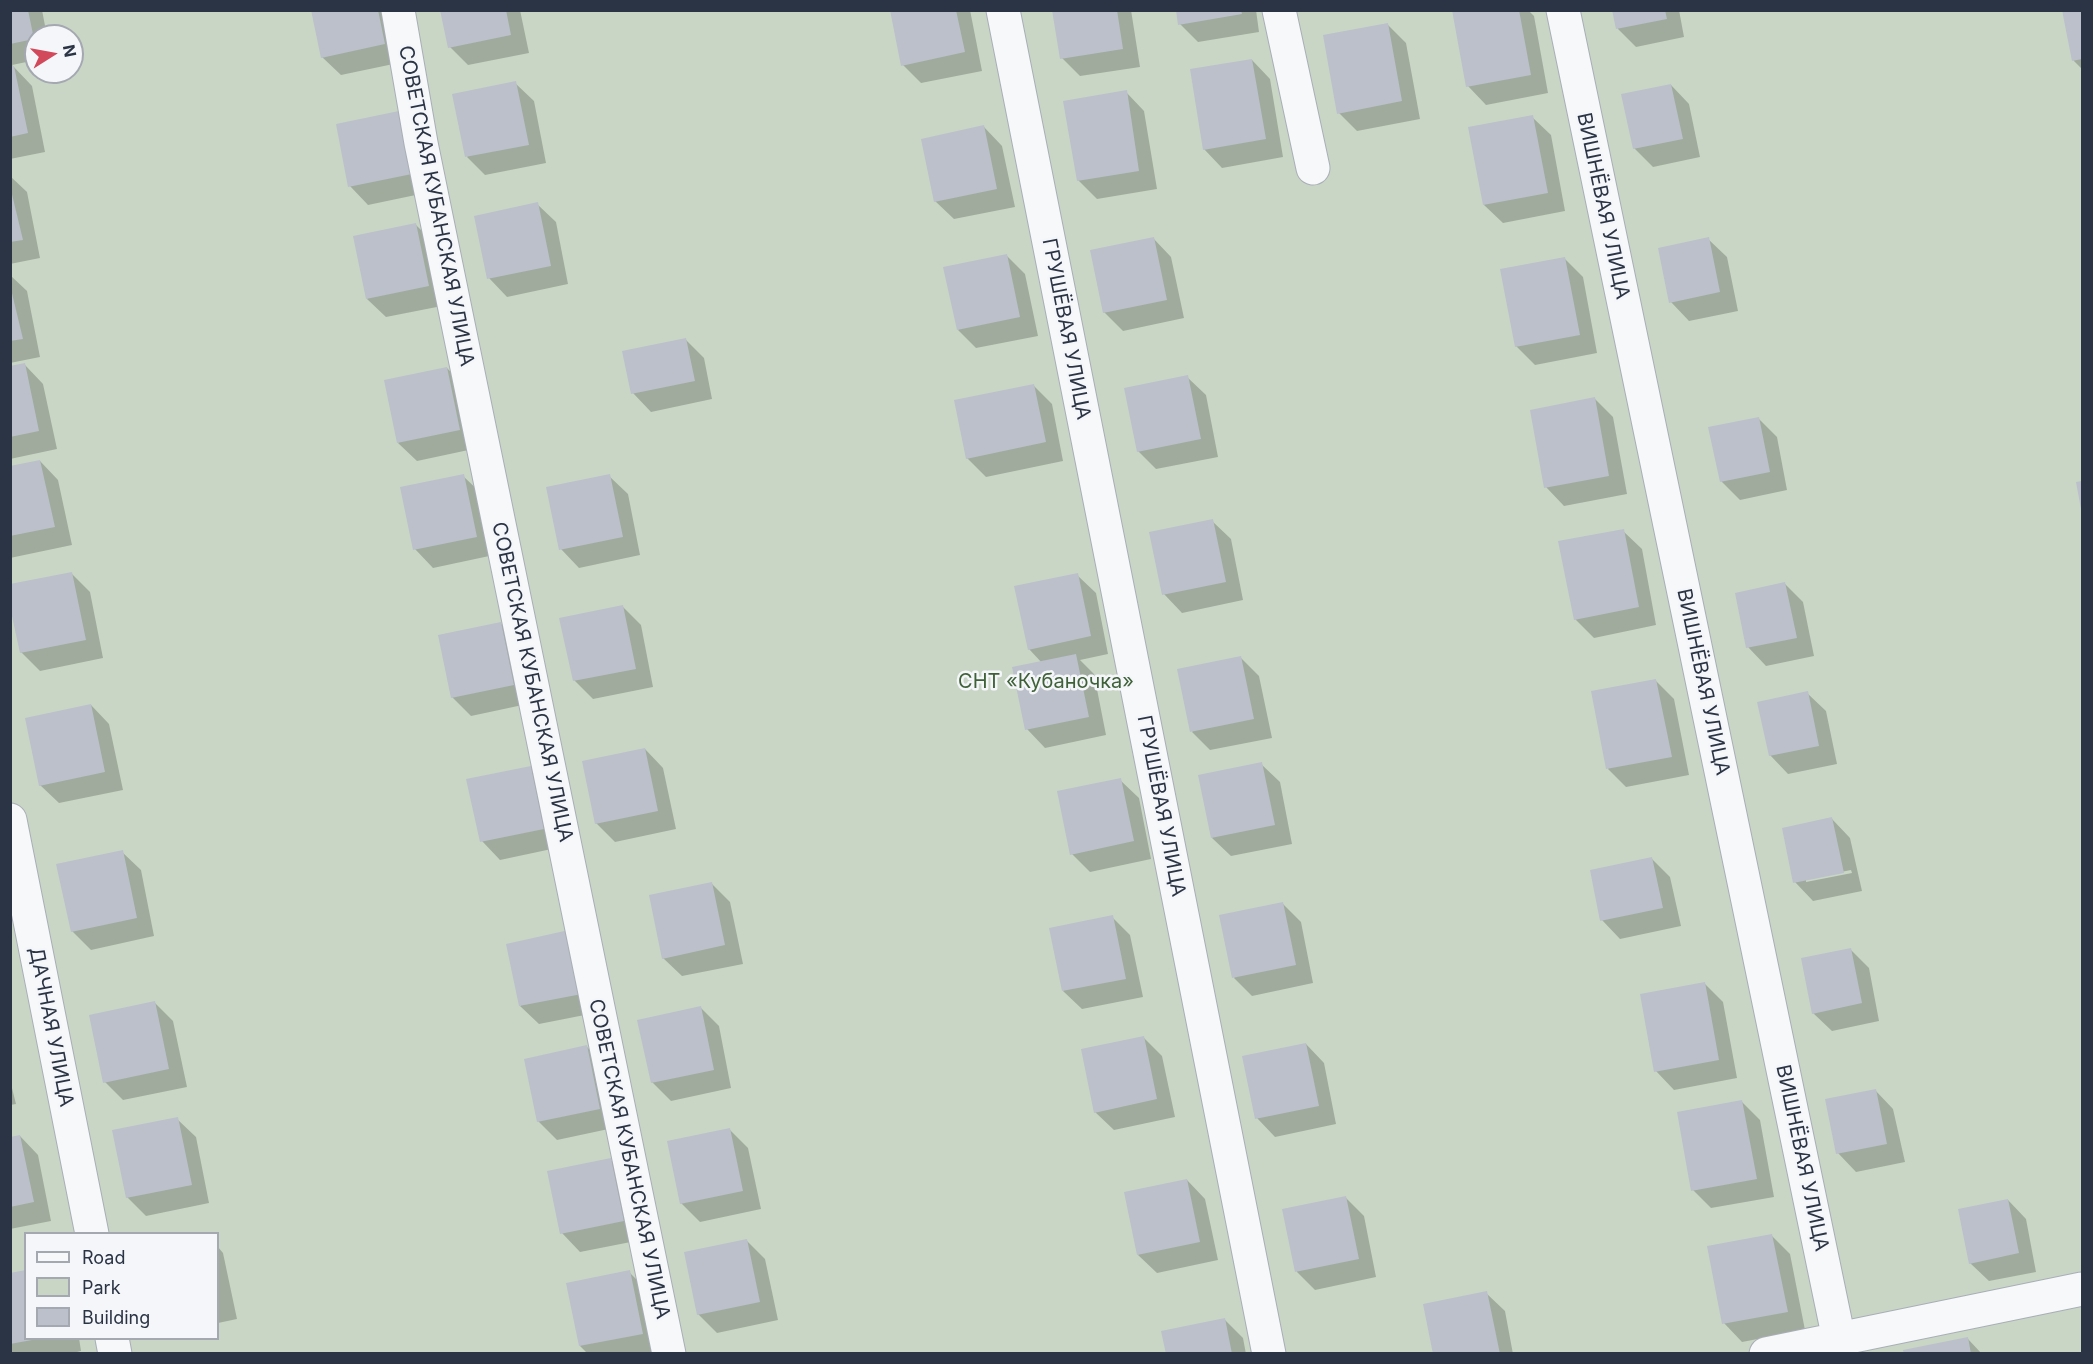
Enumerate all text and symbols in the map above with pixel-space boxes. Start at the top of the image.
north arrow [24,24,84,84]
text: N [59,43,81,59]
street label: СОВЕТСКАЯ КУБАНСКАЯ УЛИЦА [393,44,479,368]
street label: ВИШНЁВАЯ УЛИЦА [1571,110,1635,302]
street label: ГРУШЁВАЯ УЛИЦА [1037,236,1095,422]
street label: СОВЕТСКАЯ КУБАНСКАЯ УЛИЦА [486,520,578,844]
street label: ВИШНЁВАЯ УЛИЦА [1671,586,1735,778]
park label: СНТ «Кубаночка» [958,670,1134,694]
street label: ГРУШЁВАЯ УЛИЦА [1132,713,1190,899]
street label: ДАЧНАЯ УЛИЦА [24,945,78,1109]
street label: СОВЕТСКАЯ КУБАНСКАЯ УЛИЦА [583,997,675,1321]
street label: ВИШНЁВАЯ УЛИЦА [1770,1062,1834,1254]
legend [24,1232,219,1340]
text: Road [82,1247,125,1268]
text: Park [82,1277,121,1298]
text: Building [82,1307,150,1328]

